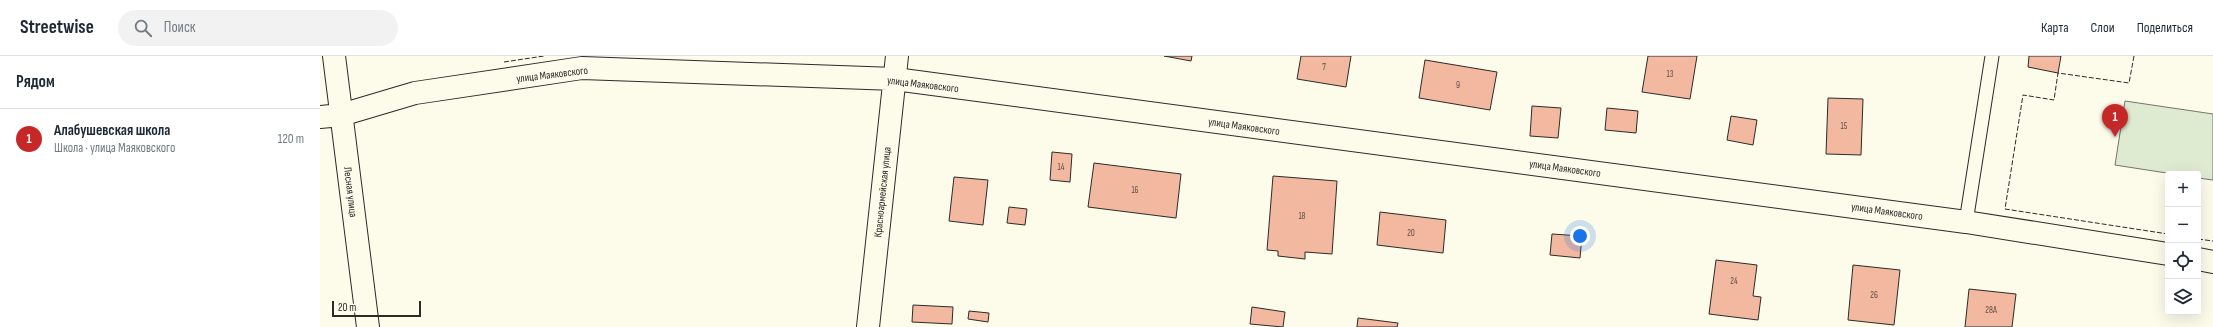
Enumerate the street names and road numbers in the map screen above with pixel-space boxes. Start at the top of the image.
street label: улица Маяковского [515,64,589,85]
street label: улица Маяковского [886,74,960,95]
street label: улица Маяковского [1207,115,1281,138]
street label: Красноармейская улица [871,146,894,238]
street label: улица Маяковского [1528,157,1602,180]
street label: Лесная улица [341,166,360,218]
street label: улица Маяковского [1850,200,1924,223]

